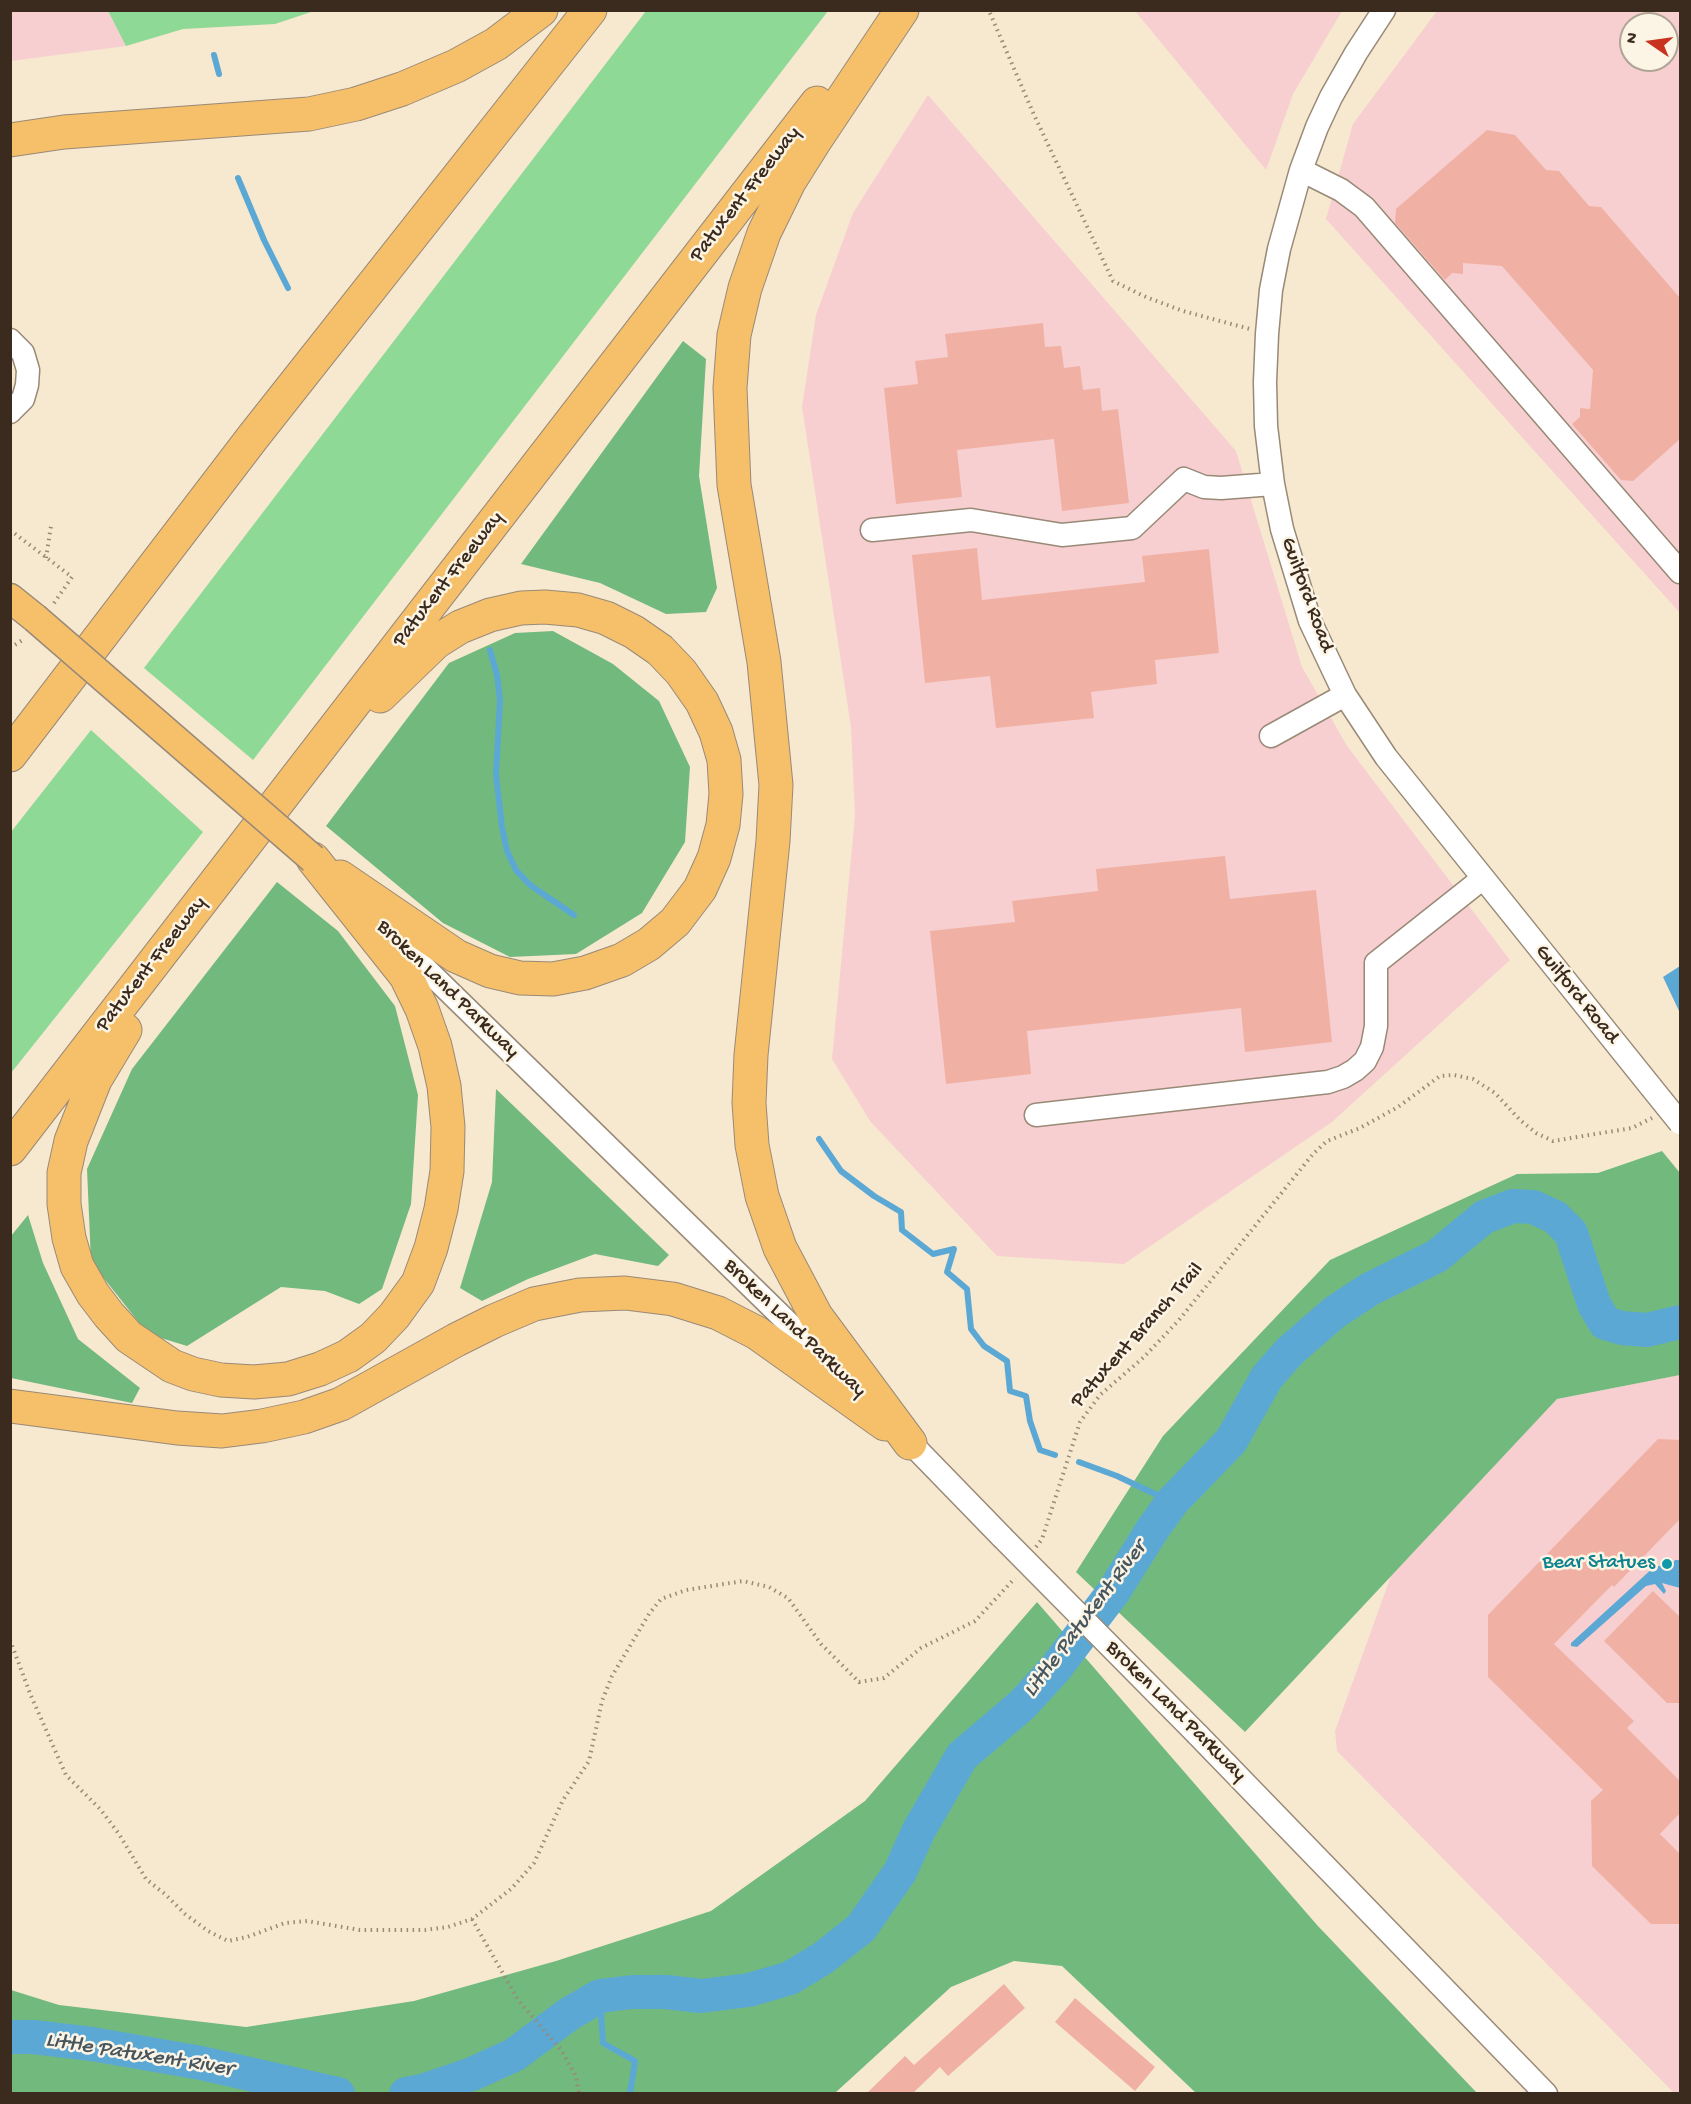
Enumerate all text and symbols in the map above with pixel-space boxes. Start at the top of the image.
north arrow [1619,12,1679,72]
text: N [1622,31,1643,46]
street label: Patuxent Freeway [685,122,807,268]
street label: Patuxent Freeway [388,507,510,653]
street label: Guilford Road [1274,534,1338,656]
street label: Patuxent Freeway [91,892,213,1038]
street label: Broken Land Parkway [370,915,524,1065]
street label: Guilford Road [1528,940,1624,1050]
street label: Broken Land Parkway [717,1254,871,1404]
street label: Patuxent Branch Trail [1066,1258,1210,1414]
water label: Little Patuxent River [1019,1537,1153,1703]
place label: Bear Statues [1542,1551,1655,1577]
marker: Bear Statues [1660,1557,1674,1571]
street label: Broken Land Parkway [1099,1636,1251,1788]
water label: Little Patuxent River [44,2028,234,2084]

